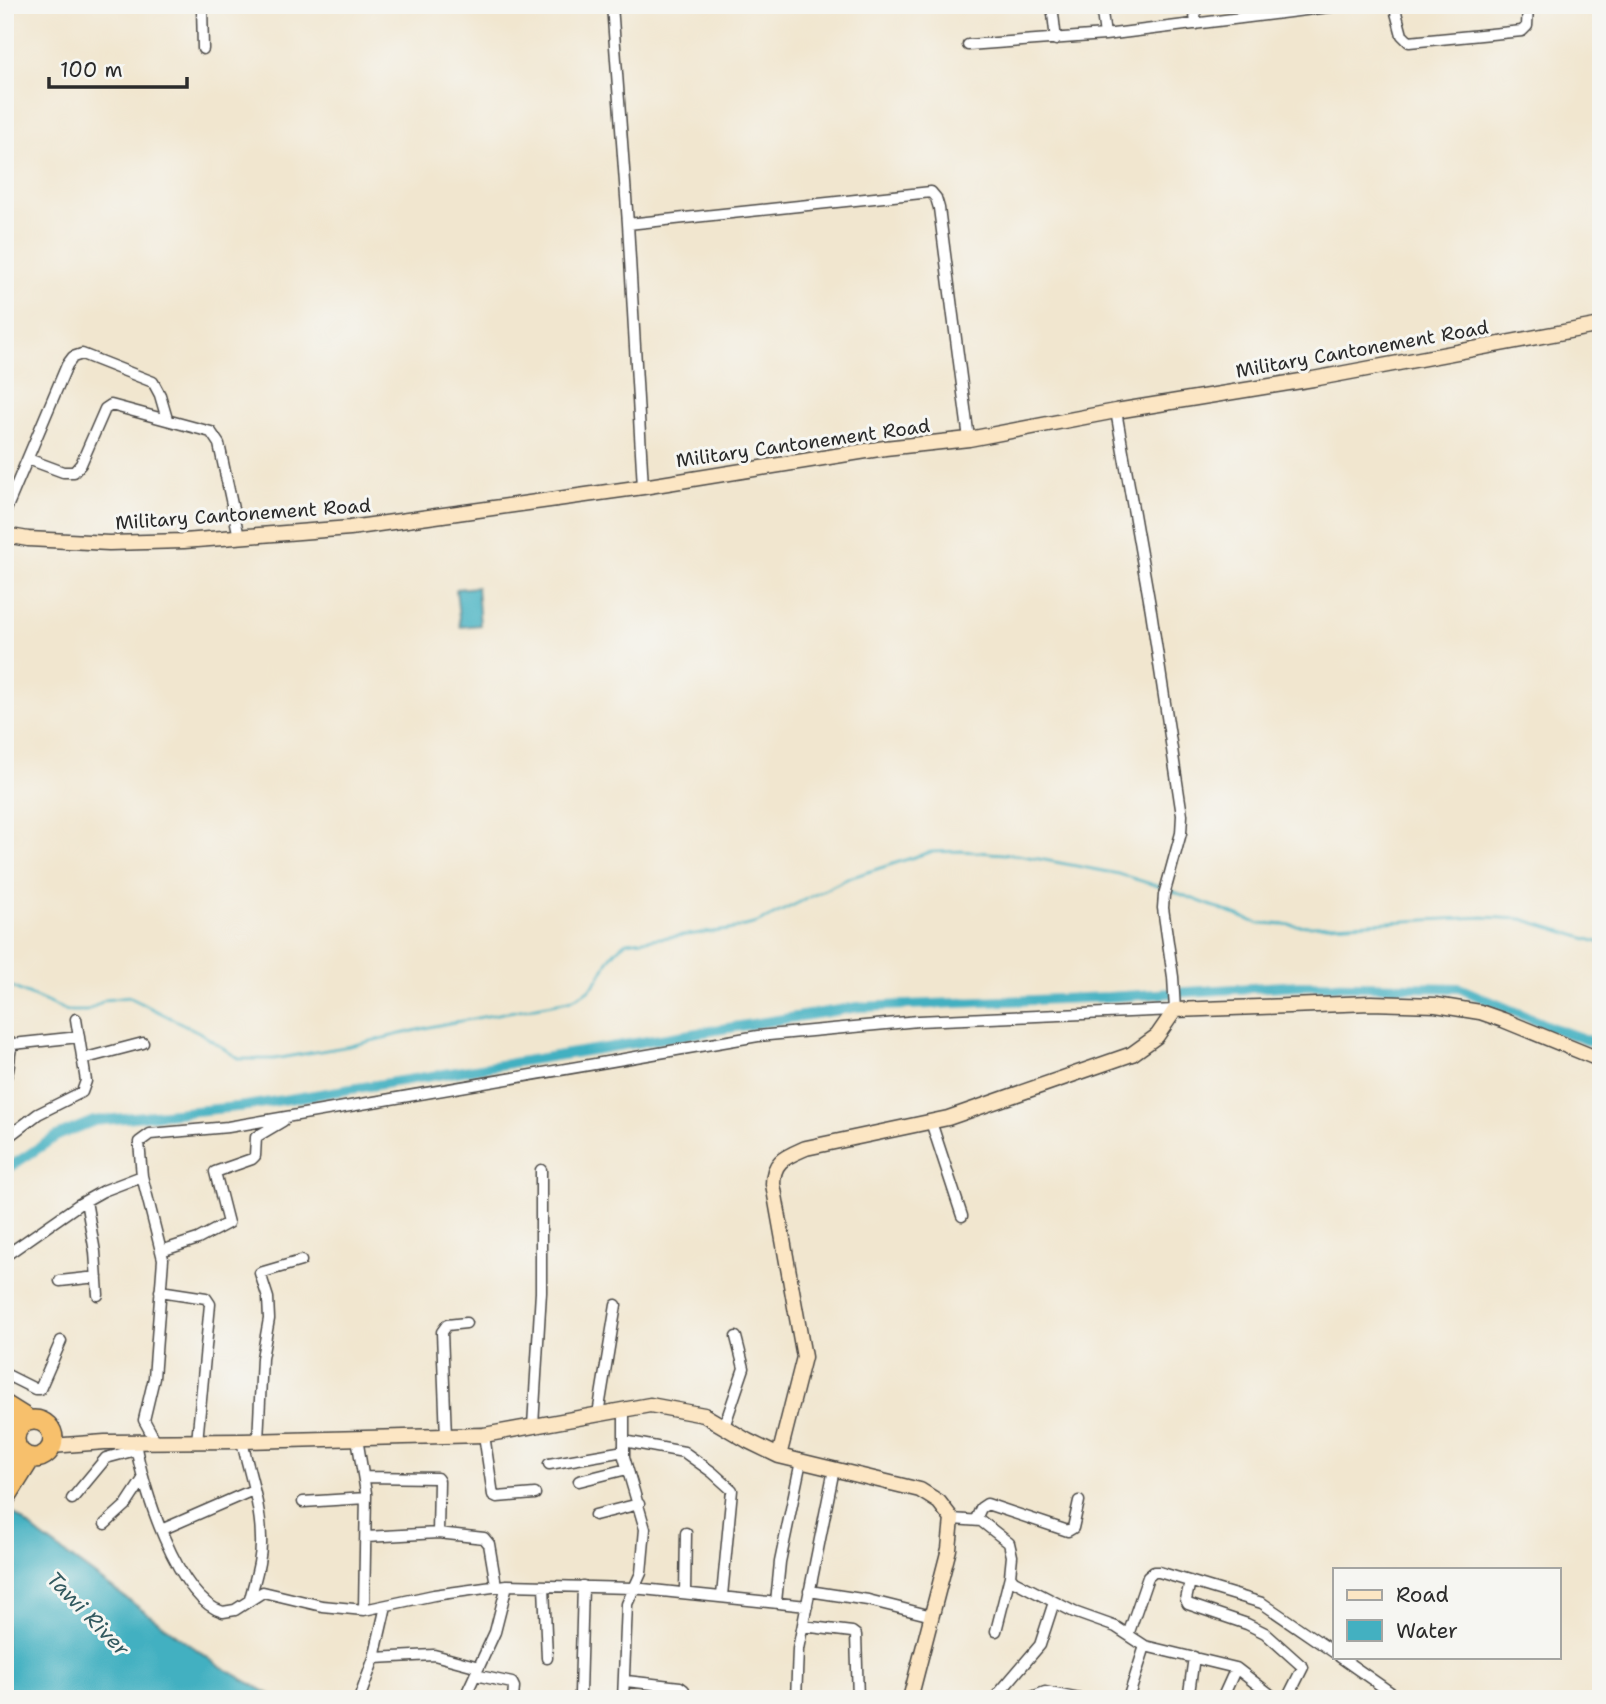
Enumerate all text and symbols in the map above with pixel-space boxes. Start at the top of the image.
scale bar [49,46,187,90]
text: 100 m [60,56,123,84]
street label: Military Cantonement Road [1234,314,1490,384]
street label: Military Cantonement Road [674,413,932,473]
street label: Military Cantonement Road [114,493,372,535]
water label: Tawi River [40,1565,136,1663]
legend [1333,1568,1560,1658]
text: Road [1396,1581,1449,1609]
text: Water [1396,1617,1458,1645]

